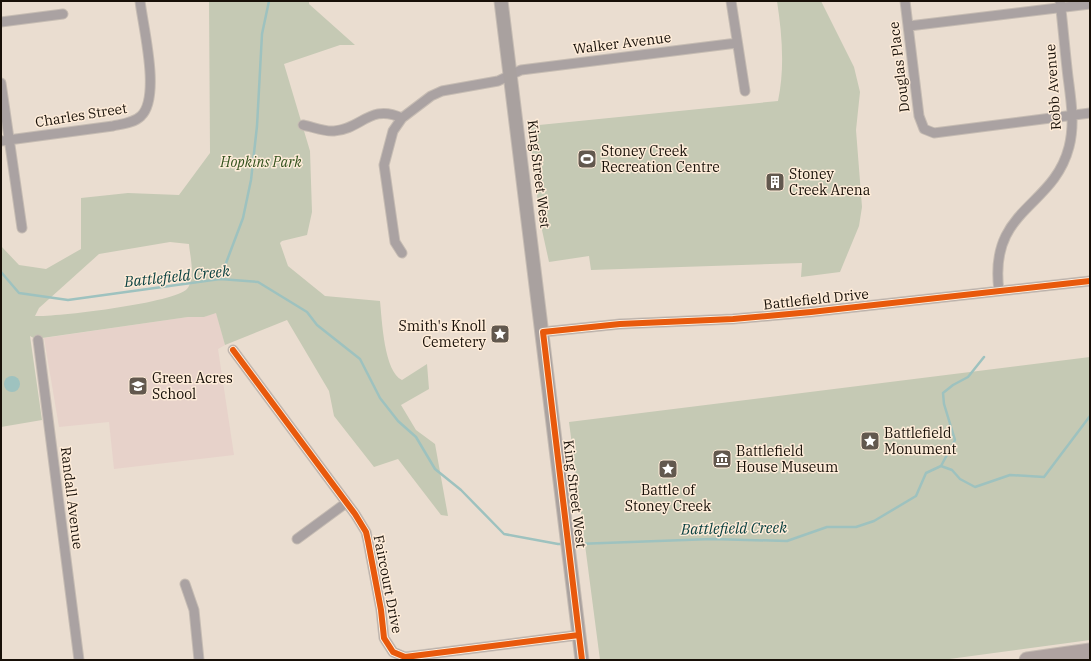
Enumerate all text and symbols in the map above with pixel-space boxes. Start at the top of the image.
street label: Douglas Place [885,21,913,113]
street label: Walker Avenue [572,28,672,58]
street label: Robb Avenue [1041,43,1065,131]
street label: Charles Street [34,99,128,131]
street label: King Street West [523,119,555,229]
place label: Stoney Creek Recreation Centre [601,142,720,176]
sports icon: Stoney Creek Recreation Centre [576,148,598,170]
park label: Hopkins Park [219,153,302,171]
place label: Stoney Creek Arena [789,165,871,199]
building icon: Stoney Creek Arena [764,171,786,193]
water label: Battlefield Creek [122,261,231,291]
street label: Battlefield Drive [762,285,870,313]
place label: Smith's Knoll Cemetery [398,317,487,351]
place icon: Smith's Knoll Cemetery [489,323,511,345]
place label: Green Acres School [152,369,233,403]
school or university icon: Green Acres School [127,375,149,397]
place label: Battlefield Monument [884,424,957,458]
place icon: Battlefield Monument [859,430,881,452]
street label: King Street West [559,439,591,549]
place label: Battlefield House Museum [736,442,838,476]
street label: Randall Avenue [57,446,87,550]
museum icon: Battlefield House Museum [711,448,733,470]
place icon: Battle of Stoney Creek [657,458,679,480]
place label: Battle of Stoney Creek [625,481,712,515]
water label: Battlefield Creek [680,518,787,538]
street label: Faircourt Drive [370,533,406,635]

